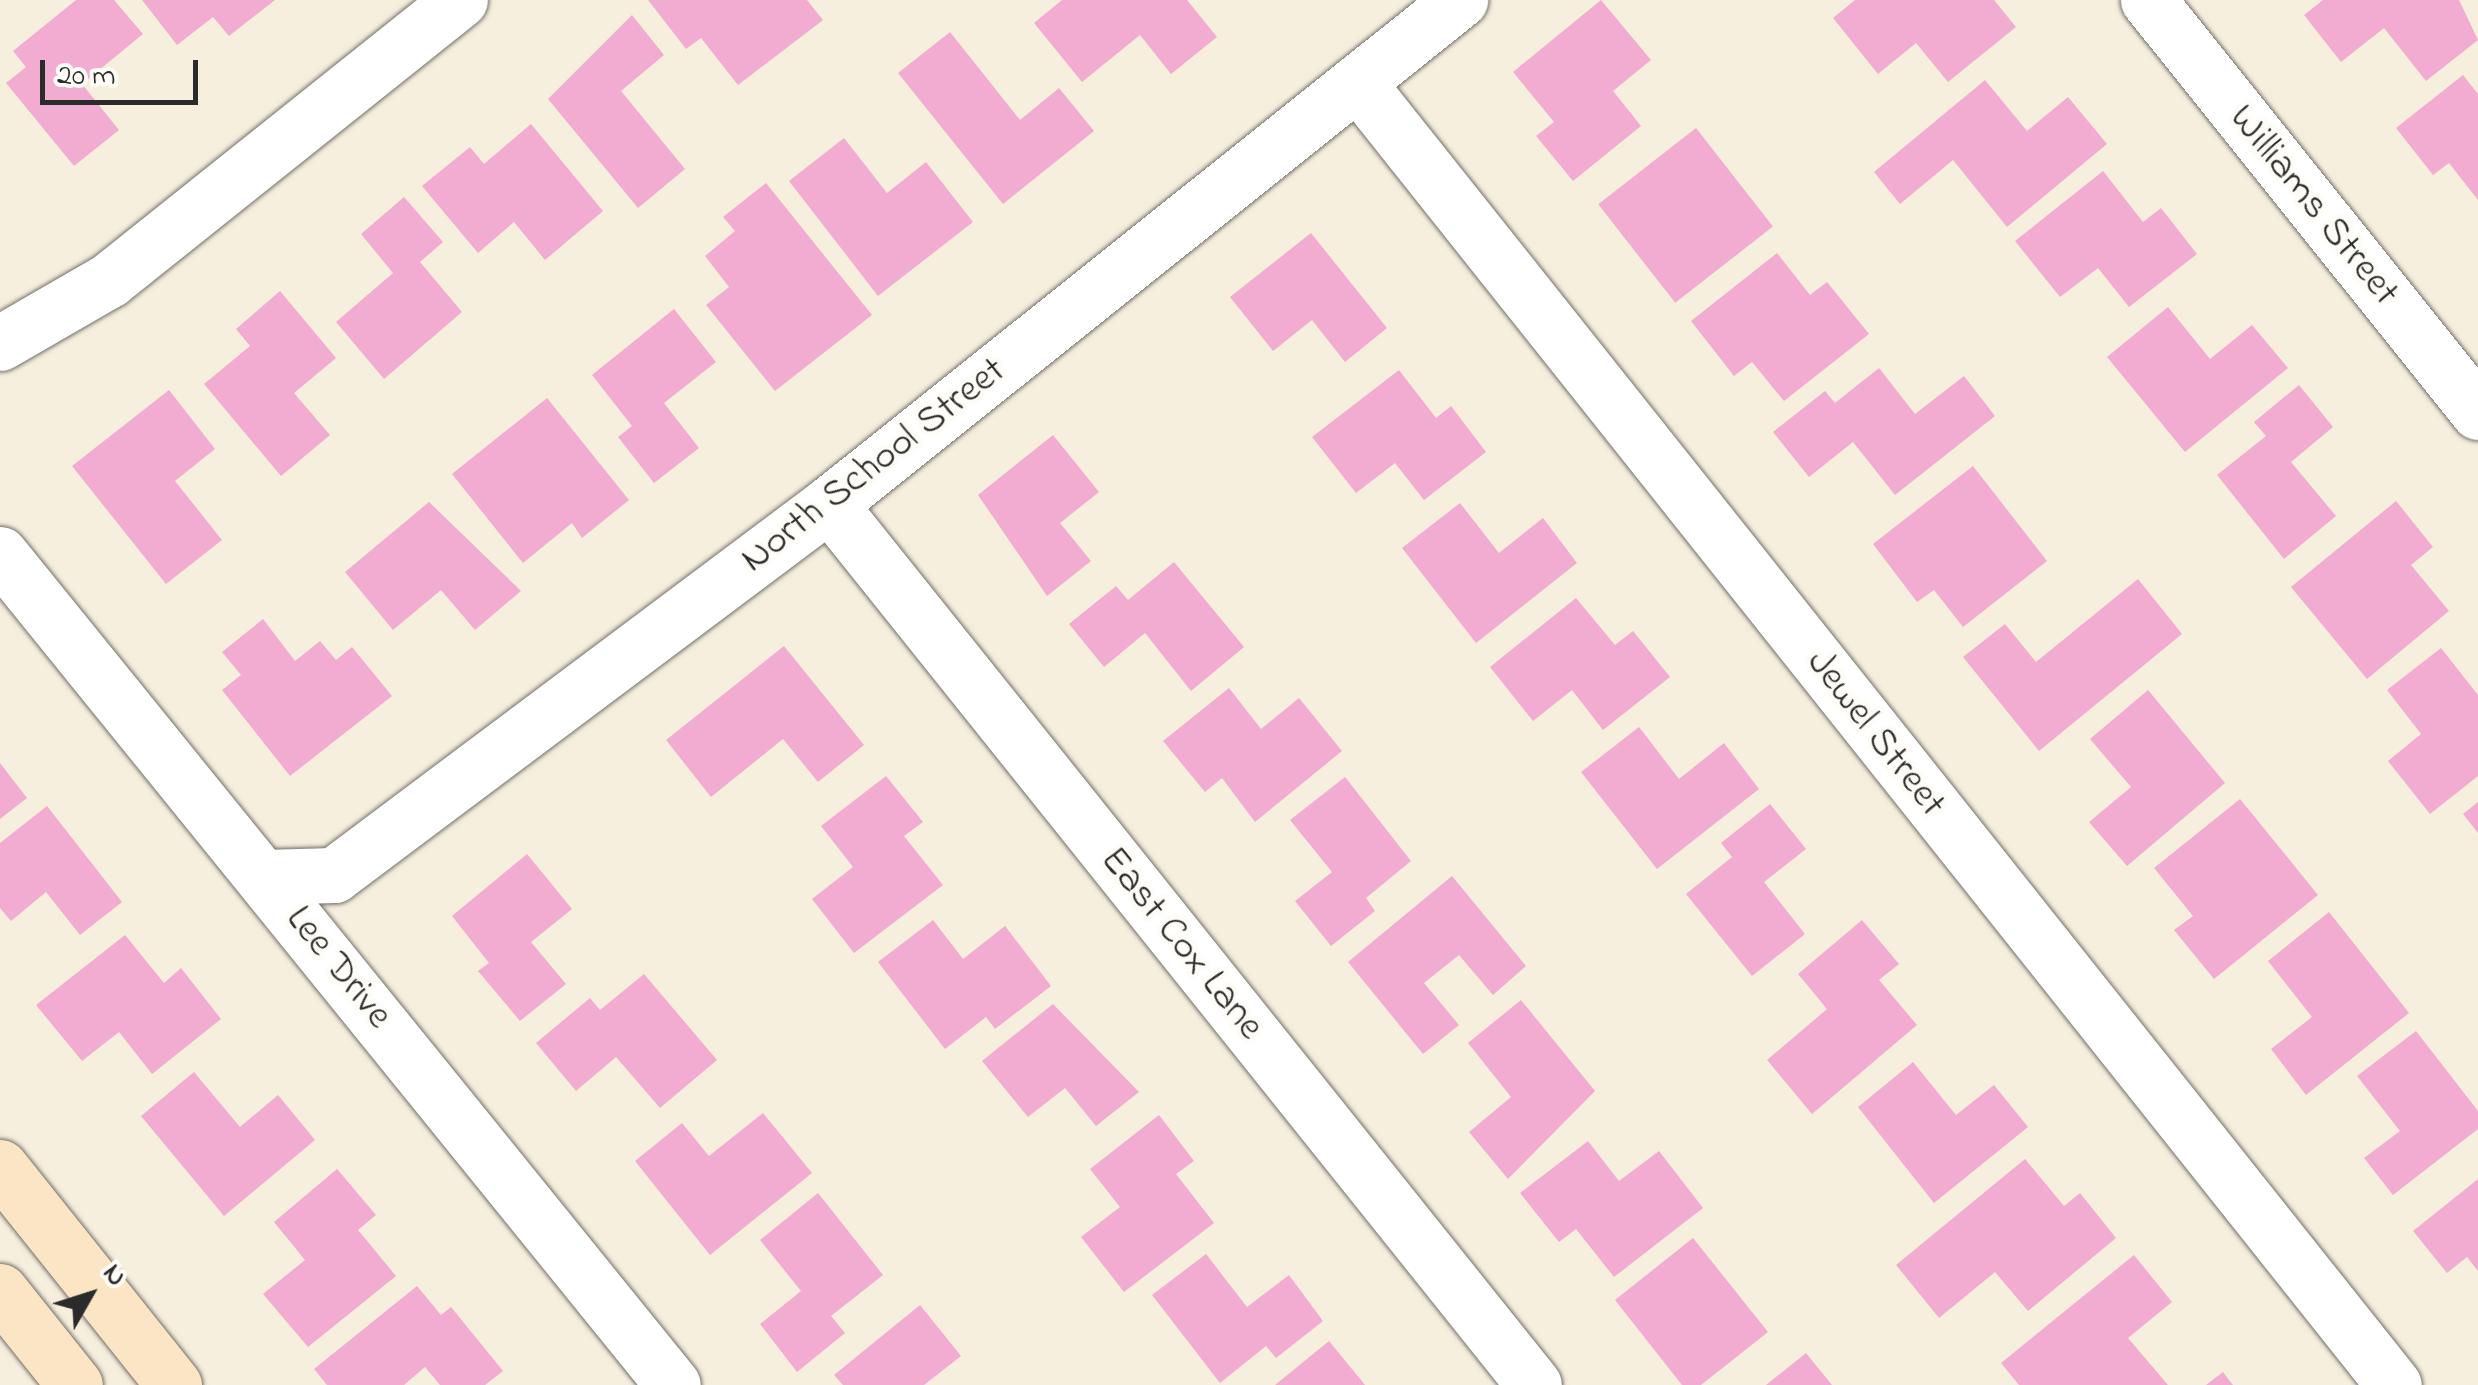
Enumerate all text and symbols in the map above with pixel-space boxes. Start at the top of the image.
scale bar [45,40,202,102]
text: 20 m [57,55,116,99]
street label: Williams Street [2217,96,2409,316]
street label: North School Street [732,348,1016,584]
street label: Jewel Street [1795,641,1955,827]
street label: East Cox Lane [1089,838,1273,1050]
street label: Lee Drive [274,897,402,1039]
north arrow [40,1245,140,1345]
text: N [92,1256,136,1296]

